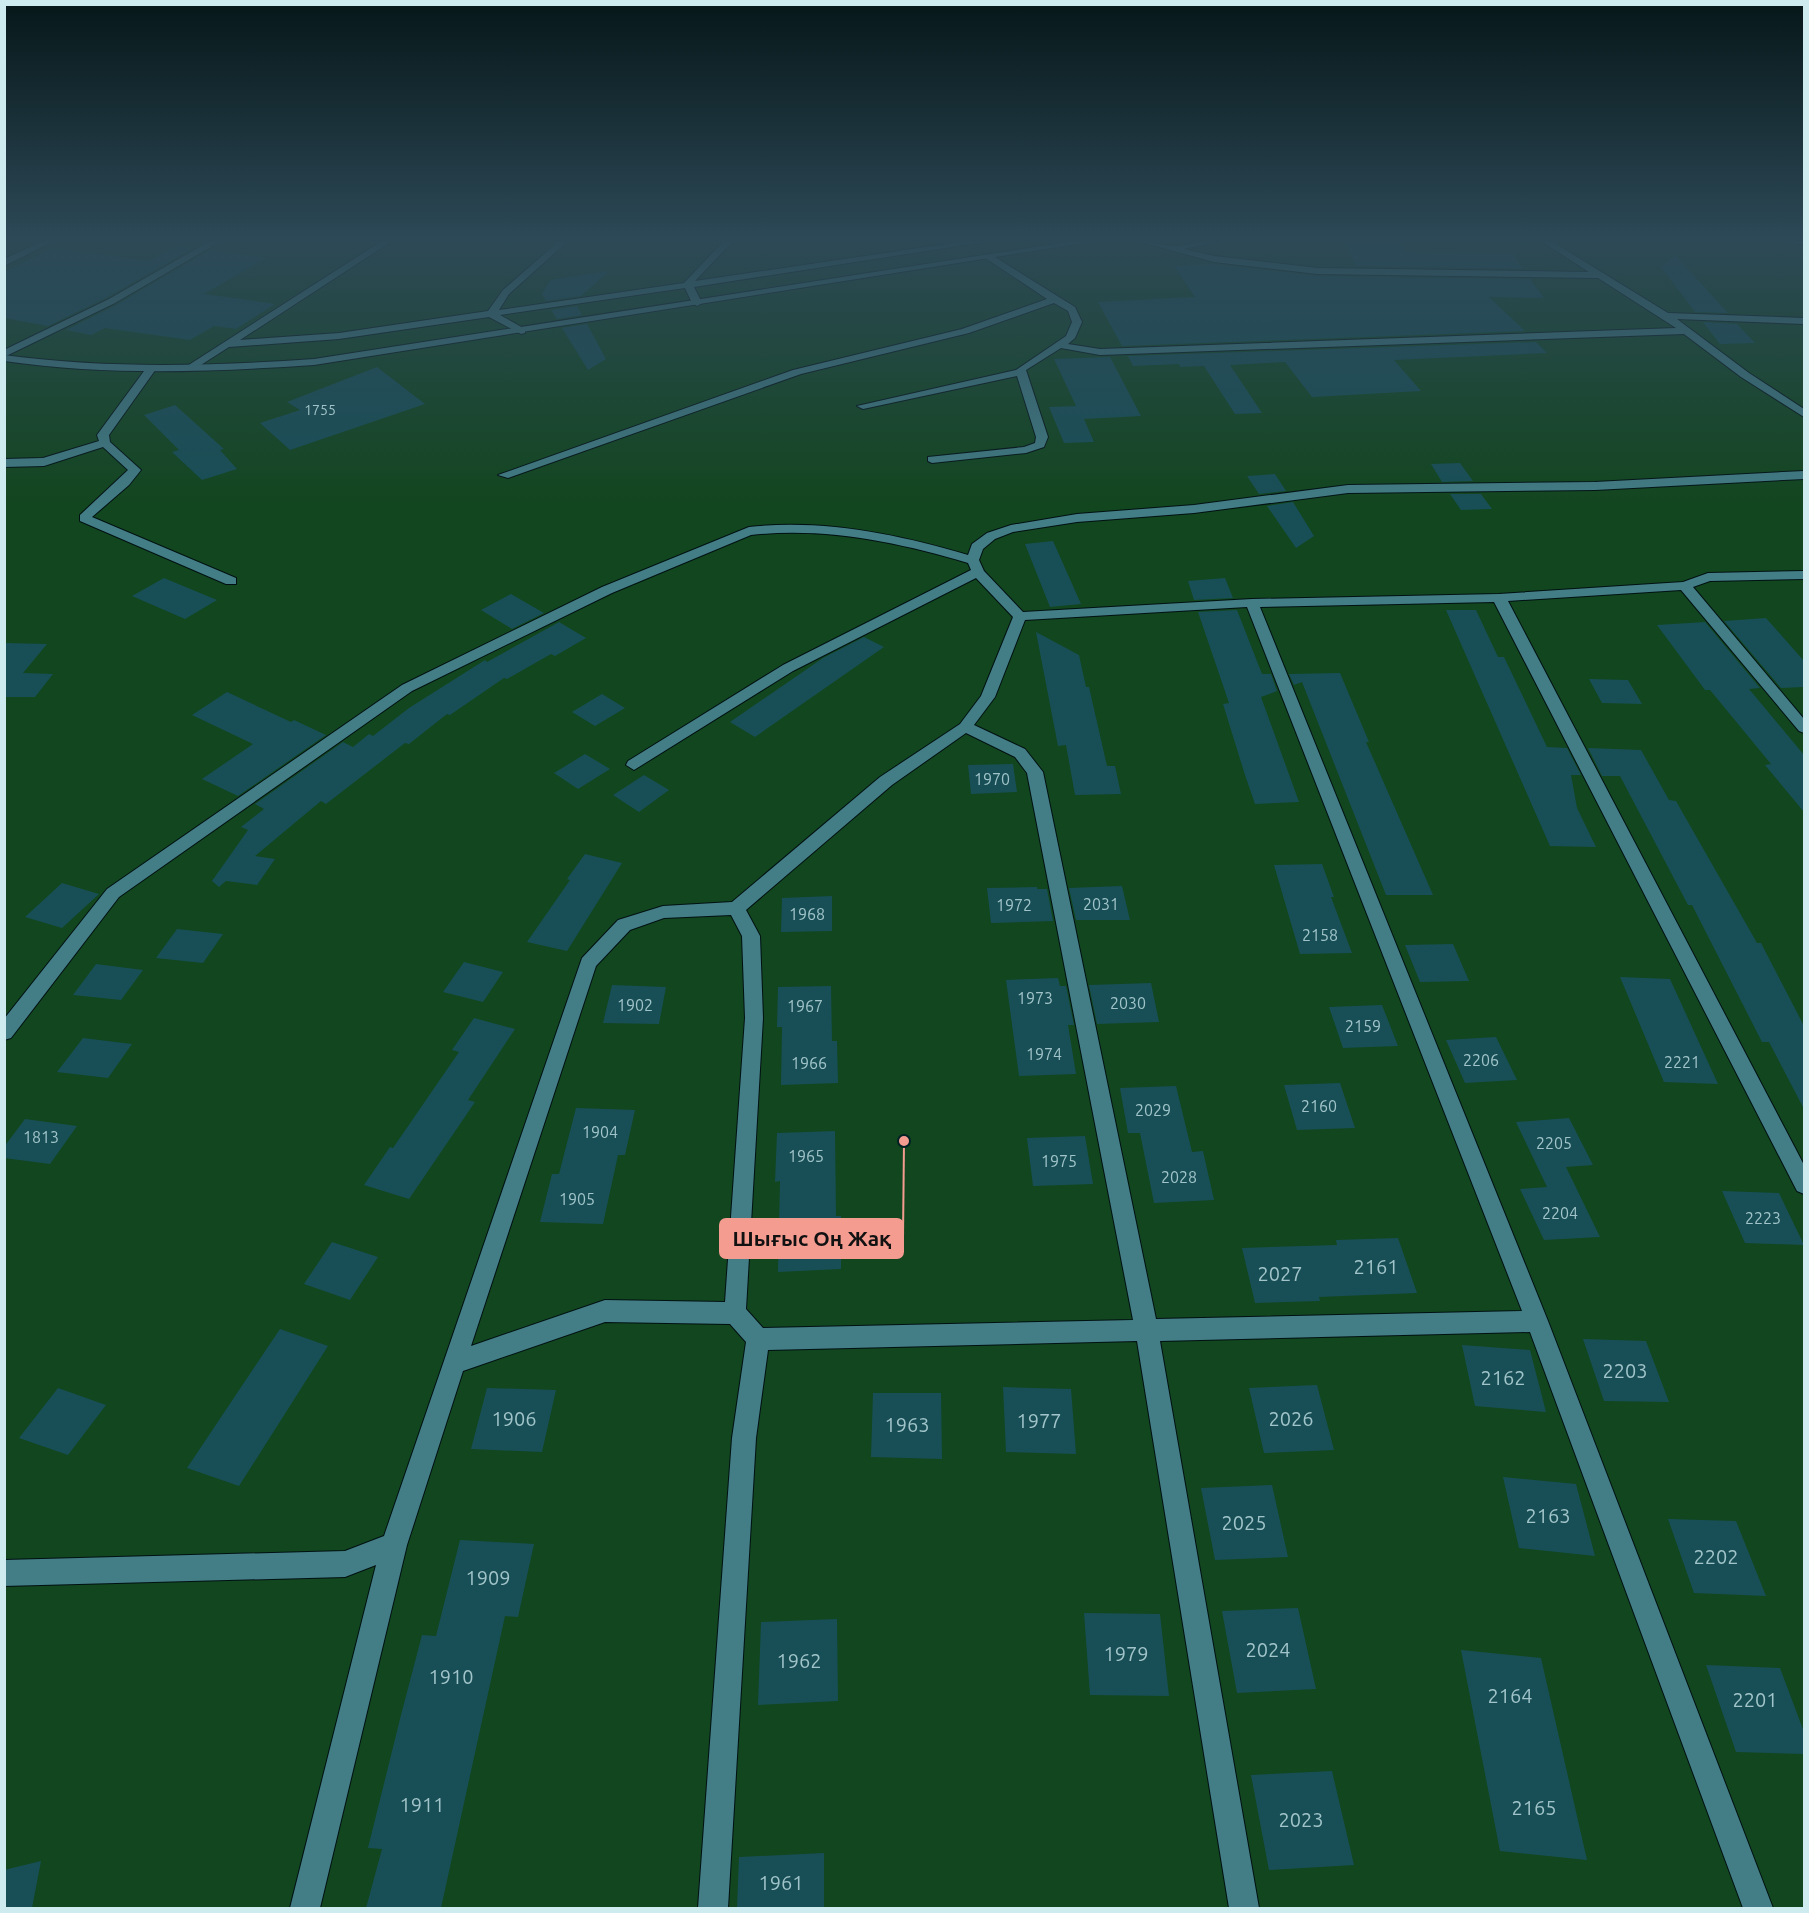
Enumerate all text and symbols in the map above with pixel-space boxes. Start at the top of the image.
house number: 1755 [304,402,336,418]
house number: 1970 [974,770,1010,788]
house number: 2031 [1083,895,1119,913]
house number: 1972 [996,896,1032,914]
house number: 1968 [789,905,825,923]
house number: 2158 [1302,926,1338,944]
house number: 1973 [1017,989,1053,1007]
house number: 2030 [1110,994,1146,1012]
house number: 1902 [617,996,653,1014]
house number: 1967 [787,997,823,1015]
house number: 2159 [1345,1017,1381,1035]
house number: 1974 [1026,1045,1062,1063]
house number: 2206 [1463,1051,1499,1069]
house number: 2221 [1664,1053,1700,1071]
house number: 1966 [791,1054,827,1072]
house number: 2160 [1301,1097,1337,1115]
house number: 2029 [1135,1101,1171,1119]
house number: 1904 [582,1123,618,1141]
house number: 1813 [23,1128,59,1146]
house number: 2205 [1536,1134,1572,1152]
house number: 1965 [788,1147,824,1165]
house number: 1975 [1041,1152,1077,1170]
house number: 2028 [1161,1168,1197,1186]
house number: 1905 [559,1190,595,1208]
house number: 2204 [1542,1204,1578,1222]
house number: 2223 [1745,1209,1781,1227]
callout: Шығыс Оң Жақ [720,1219,903,1258]
text: Шығыс Оң Жақ [733,1226,892,1250]
house number: 2161 [1353,1255,1399,1278]
house number: 2027 [1257,1262,1303,1285]
house number: 2203 [1602,1359,1648,1382]
house number: 2162 [1480,1366,1526,1389]
house number: 1906 [491,1407,537,1430]
house number: 2026 [1268,1407,1314,1430]
house number: 1977 [1016,1409,1062,1432]
house number: 1963 [884,1413,930,1436]
house number: 2163 [1525,1504,1571,1527]
house number: 2025 [1221,1511,1267,1534]
house number: 2202 [1693,1545,1739,1568]
house number: 1909 [465,1566,511,1589]
house number: 2024 [1245,1638,1291,1661]
house number: 1979 [1103,1642,1149,1665]
house number: 1962 [776,1649,822,1672]
house number: 1910 [428,1665,474,1688]
house number: 2164 [1487,1684,1533,1707]
house number: 2201 [1732,1688,1778,1711]
house number: 1911 [399,1793,445,1816]
house number: 2165 [1511,1796,1557,1819]
house number: 2023 [1278,1808,1324,1831]
house number: 1961 [758,1871,804,1894]

